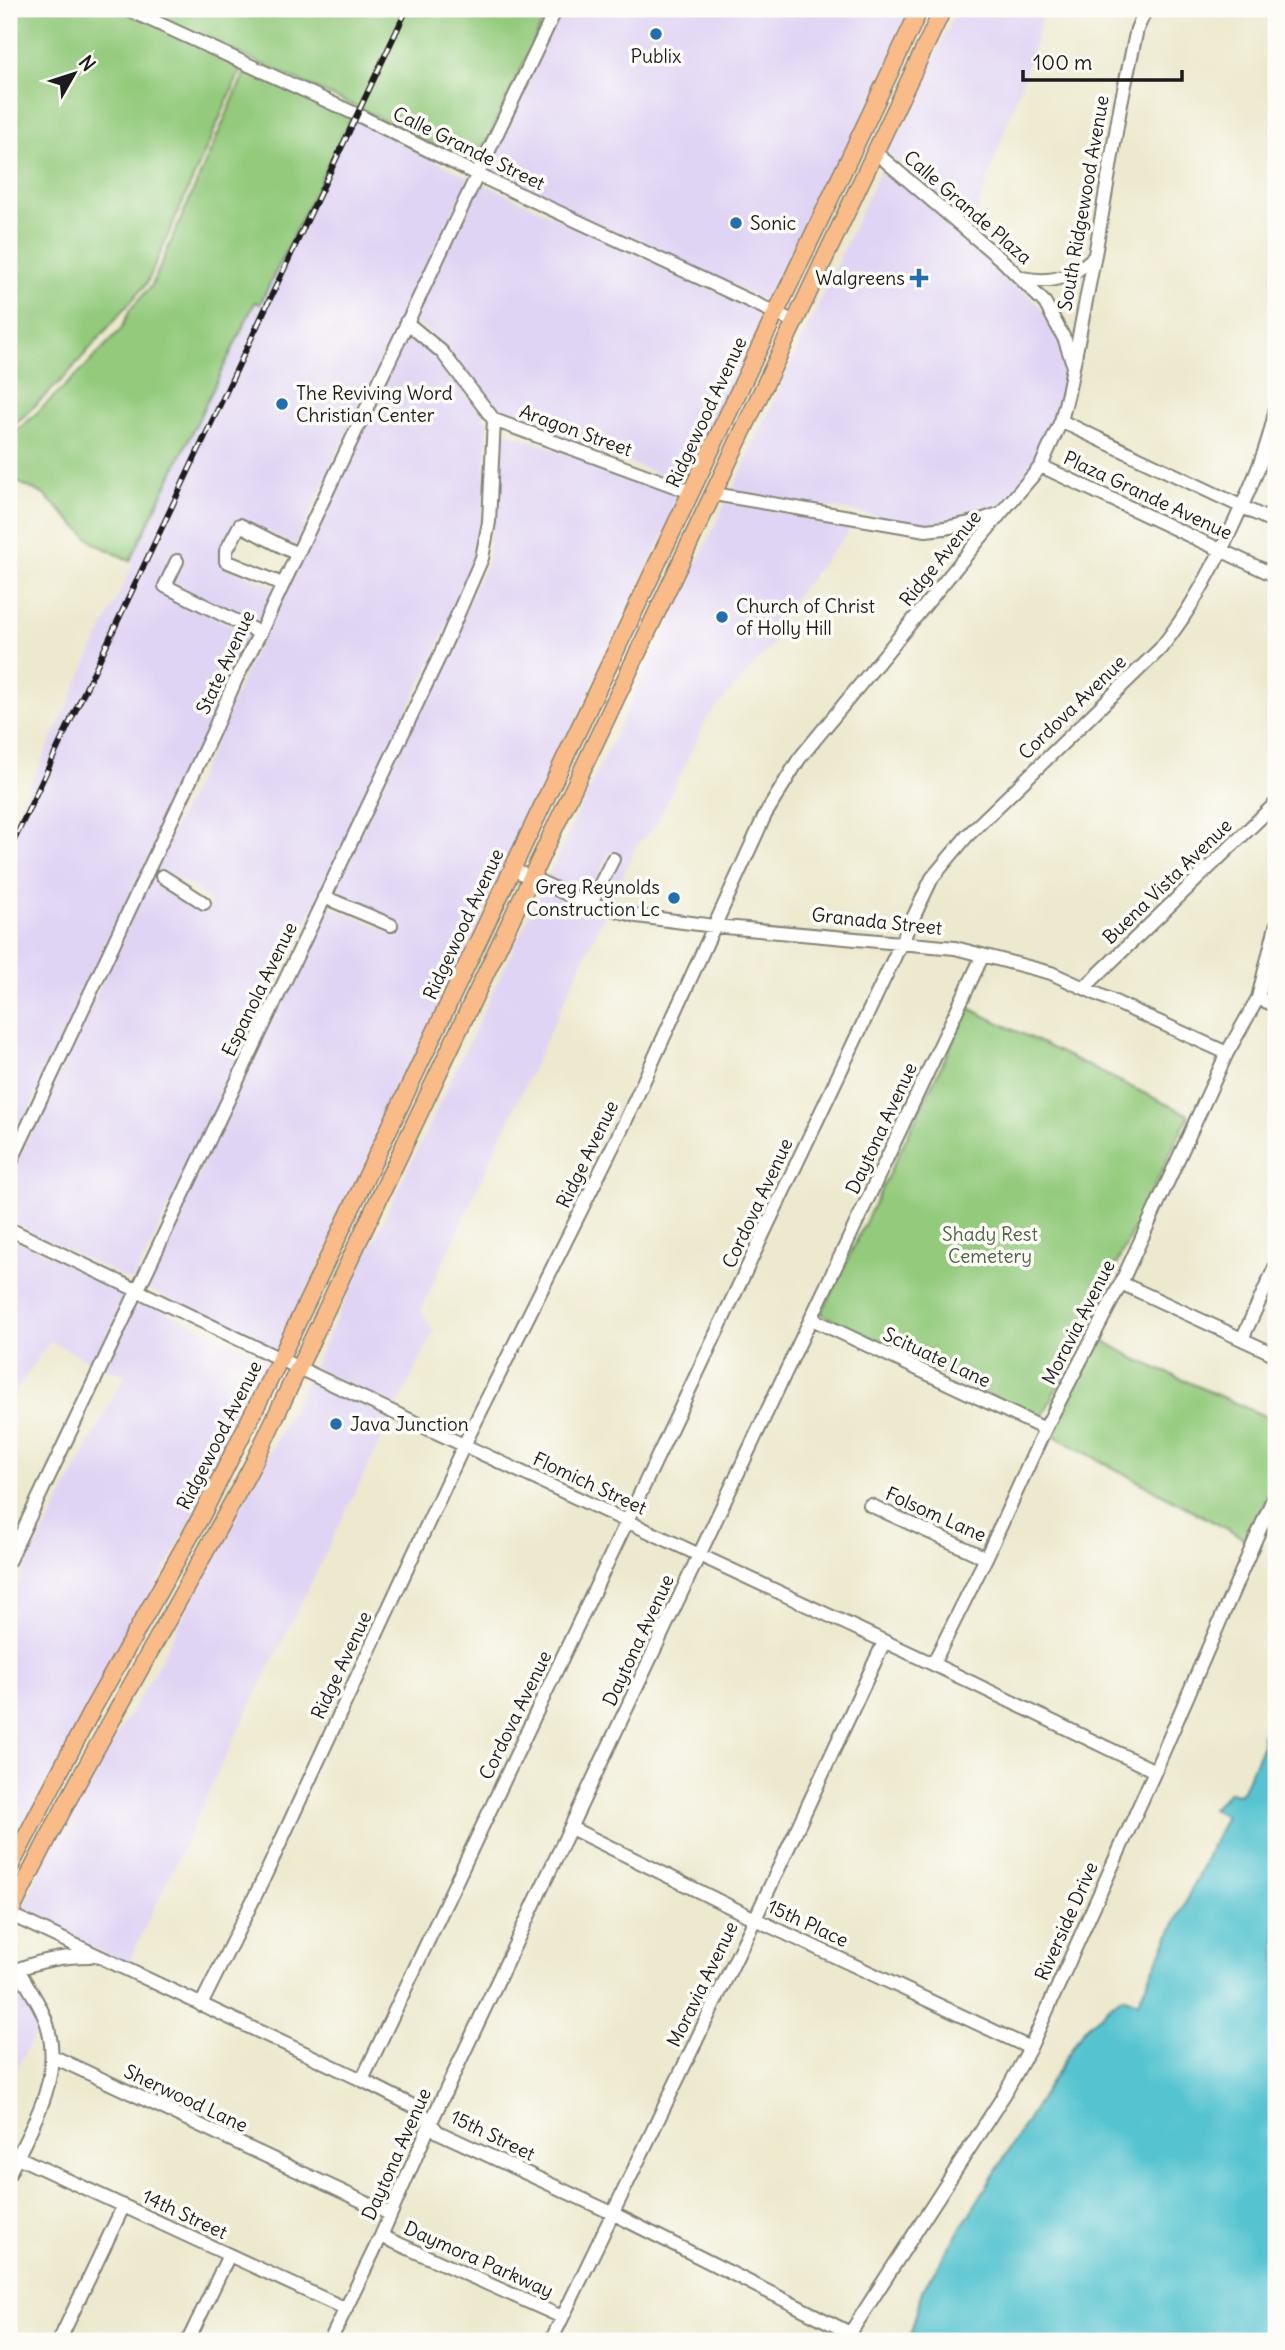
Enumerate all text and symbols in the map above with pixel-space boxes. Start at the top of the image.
marker: Publix [648,26,664,42]
north arrow [38,38,108,108]
scale bar [1023,38,1182,82]
place label: Publix [631,44,682,68]
text: 100 m [1033,49,1092,76]
text: N [74,51,101,76]
street label: South Ridgewood Avenue [1052,93,1114,313]
street label: Calle Grande Street [389,101,549,195]
street label: Calle Grande Plaza [899,145,1037,269]
place label: Sonic [750,211,796,235]
marker: Sonic [728,215,744,231]
place label: Walgreens [815,266,905,290]
marker: Walgreens [911,270,927,286]
street label: Ridgewood Avenue [660,333,752,491]
place label: The Reviving Word Christian Center [296,381,453,427]
marker: The Reviving Word Christian Center [274,396,290,412]
street label: Aragon Street [516,399,636,461]
street label: Plaza Grande Avenue [1060,445,1236,545]
street label: Ridge Avenue [894,505,986,611]
place label: Church of Christ of Holly Hill [736,594,875,640]
street label: State Avenue [190,606,260,718]
marker: Church of Christ of Holly Hill [714,609,730,625]
street label: Cordova Avenue [1013,650,1131,764]
street label: Buena Vista Avenue [1097,813,1237,949]
street label: Ridgewood Avenue [417,845,509,1003]
place label: Greg Reynolds Construction Lc [526,875,660,921]
marker: Greg Reynolds Construction Lc [666,890,682,906]
street label: Granada Street [811,902,943,940]
street label: Espanola Avenue [216,918,302,1060]
street label: Daytona Avenue [840,1059,922,1197]
street label: Ridge Avenue [551,1096,623,1212]
street label: Cordova Avenue [716,1134,798,1272]
park label: Shady Rest Cemetery [942,1222,1038,1268]
street label: Moravia Avenue [1036,1256,1120,1388]
street label: Scituate Lane [879,1322,995,1392]
street label: Ridgewood Avenue [171,1356,267,1514]
place label: Java Junction [350,1412,469,1436]
marker: Java Junction [328,1416,344,1432]
street label: Flomich Street [529,1446,651,1520]
street label: Folsom Lane [882,1481,990,1547]
street label: Daytona Avenue [597,1571,679,1709]
street label: Ridge Avenue [305,1607,377,1723]
street label: Cordova Avenue [473,1647,557,1783]
street label: Riverside Drive [1029,1858,1103,1984]
street label: 15th Place [764,1894,852,1952]
street label: Moravia Avenue [661,1917,743,2051]
street label: Sherwood Lane [120,2059,252,2137]
street label: Daytona Avenue [356,2084,436,2224]
street label: 15th Street [447,2104,539,2166]
street label: 14th Street [139,2184,231,2244]
street label: Daymora Parkway [401,2215,557,2303]

